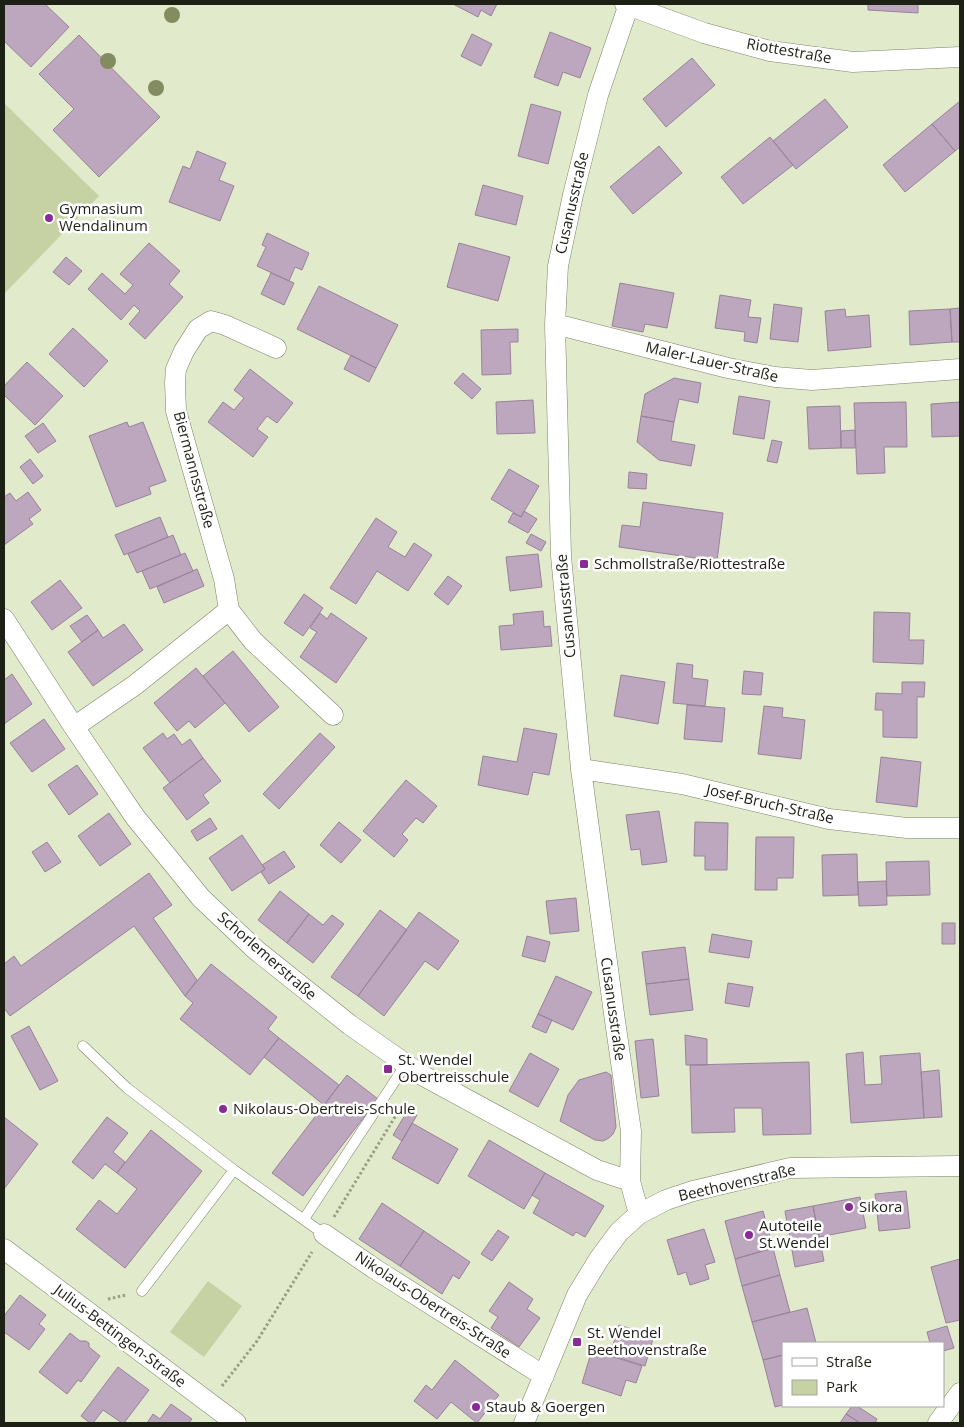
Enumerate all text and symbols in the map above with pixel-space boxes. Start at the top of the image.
street label: Riottestraße [745,33,833,67]
street label: Cusanusstraße [550,150,593,256]
place label: Gymnasium Wendalinum [59,198,148,235]
marker: Gymnasium Wendalinum [43,212,55,224]
street label: Maler-Lauer-Straße [644,336,781,386]
street label: Biermannsstraße [170,409,220,531]
street label: Cusanusstraße [550,553,580,659]
place label: Schmollstraße/Riottestraße [594,553,785,573]
marker: Schmollstraße/Riottestraße [578,558,590,570]
street label: Josef-Bruch-Straße [702,778,836,827]
street label: Schorlemerstraße [214,907,321,1004]
street label: Cusanusstraße [597,956,631,1062]
place label: St. Wendel Obertreisschule [398,1049,509,1086]
marker: St. Wendel Obertreisschule [382,1063,394,1075]
place label: Nikolaus-Obertreis-Schule [233,1098,415,1118]
marker: Nikolaus-Obertreis-Schule [217,1103,229,1115]
street label: Beethovenstraße [676,1159,797,1205]
place label: Sikora [859,1196,902,1216]
marker: Sikora [843,1201,855,1213]
place label: Autoteile St.Wendel [759,1215,829,1252]
marker: Autoteile St.Wendel [743,1229,755,1241]
street label: Nikolaus-Obertreis-Straße [352,1246,515,1362]
street label: Julius-Bettingen-Straße [49,1278,191,1391]
place label: St. Wendel Beethovenstraße [587,1322,707,1359]
marker: St. Wendel Beethovenstraße [571,1336,583,1348]
legend [782,1342,944,1407]
text: Straße [826,1351,872,1371]
text: Park [826,1376,857,1396]
place label: Staub & Goergen [486,1396,605,1416]
marker: Staub & Goergen [470,1401,482,1413]

